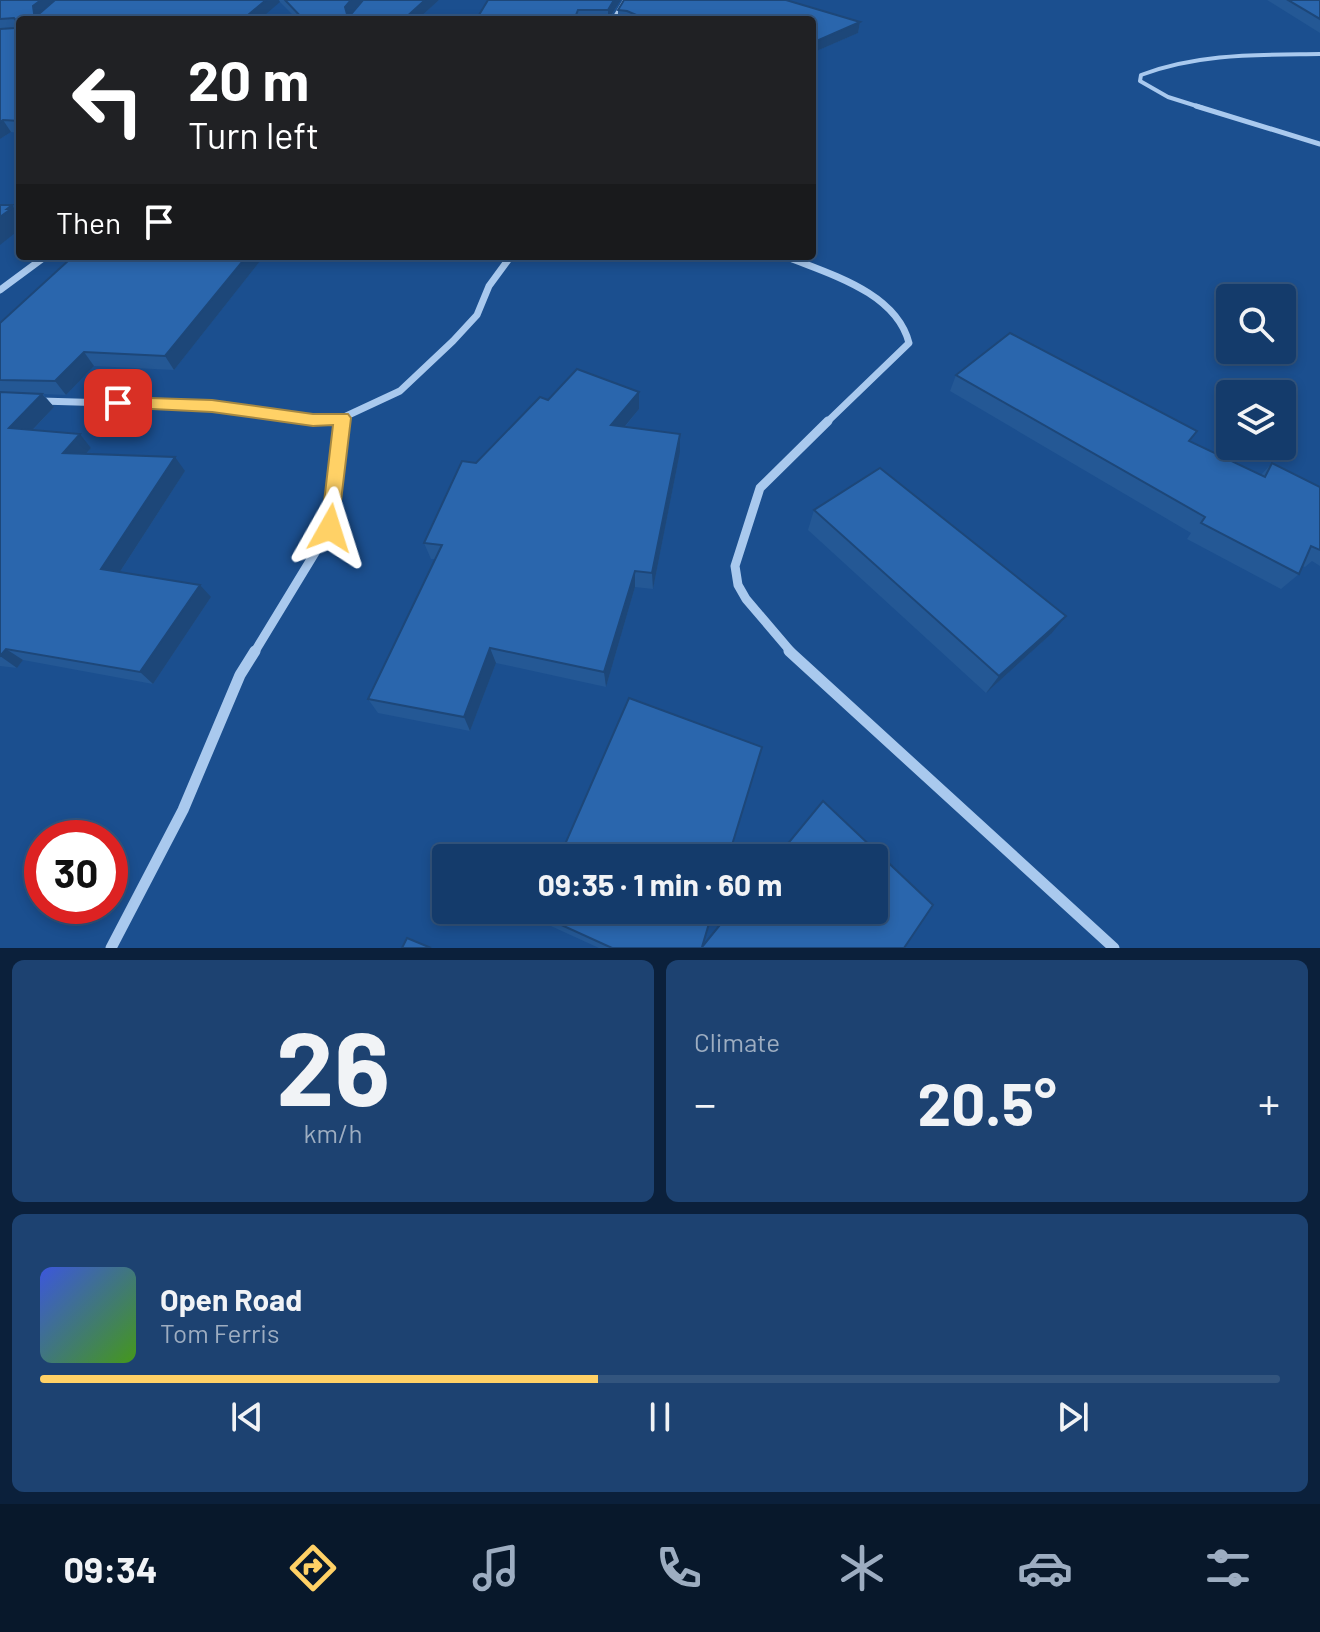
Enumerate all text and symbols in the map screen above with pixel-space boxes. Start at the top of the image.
text: 20 m [188,45,309,112]
icon: left [56,48,160,152]
text: Turn left [188,113,319,156]
icon: arrive [137,200,181,244]
text: Then [56,204,121,240]
map controls [1216,284,1296,460]
button: search [1216,284,1296,364]
pin [84,369,152,437]
button: layers [1216,380,1296,460]
icon: arrive [96,381,140,425]
position arrow [288,486,372,570]
speed limit sign: 30 [24,820,128,924]
text: 09:35 · 1 min · 60 m [538,866,782,902]
text: 26 [276,1002,390,1127]
text: Climate [694,1026,780,1057]
text: 20.5° [918,1066,1056,1138]
text: − [694,1076,716,1129]
text: + [1258,1076,1280,1129]
text: km/h [304,1117,362,1148]
text: Open Road [160,1281,302,1317]
text: Tom Ferris [160,1317,280,1348]
icon: previous [225,1395,269,1439]
icon: pause [638,1395,682,1439]
icon: next [1051,1395,1095,1439]
icon: directions [285,1540,341,1596]
icon: music [468,1540,524,1596]
icon: phone [651,1540,707,1596]
icon: climate [834,1540,890,1596]
icon: car [1017,1540,1073,1596]
icon: filters [1200,1540,1256,1596]
text: 09:34 [64,1547,158,1590]

